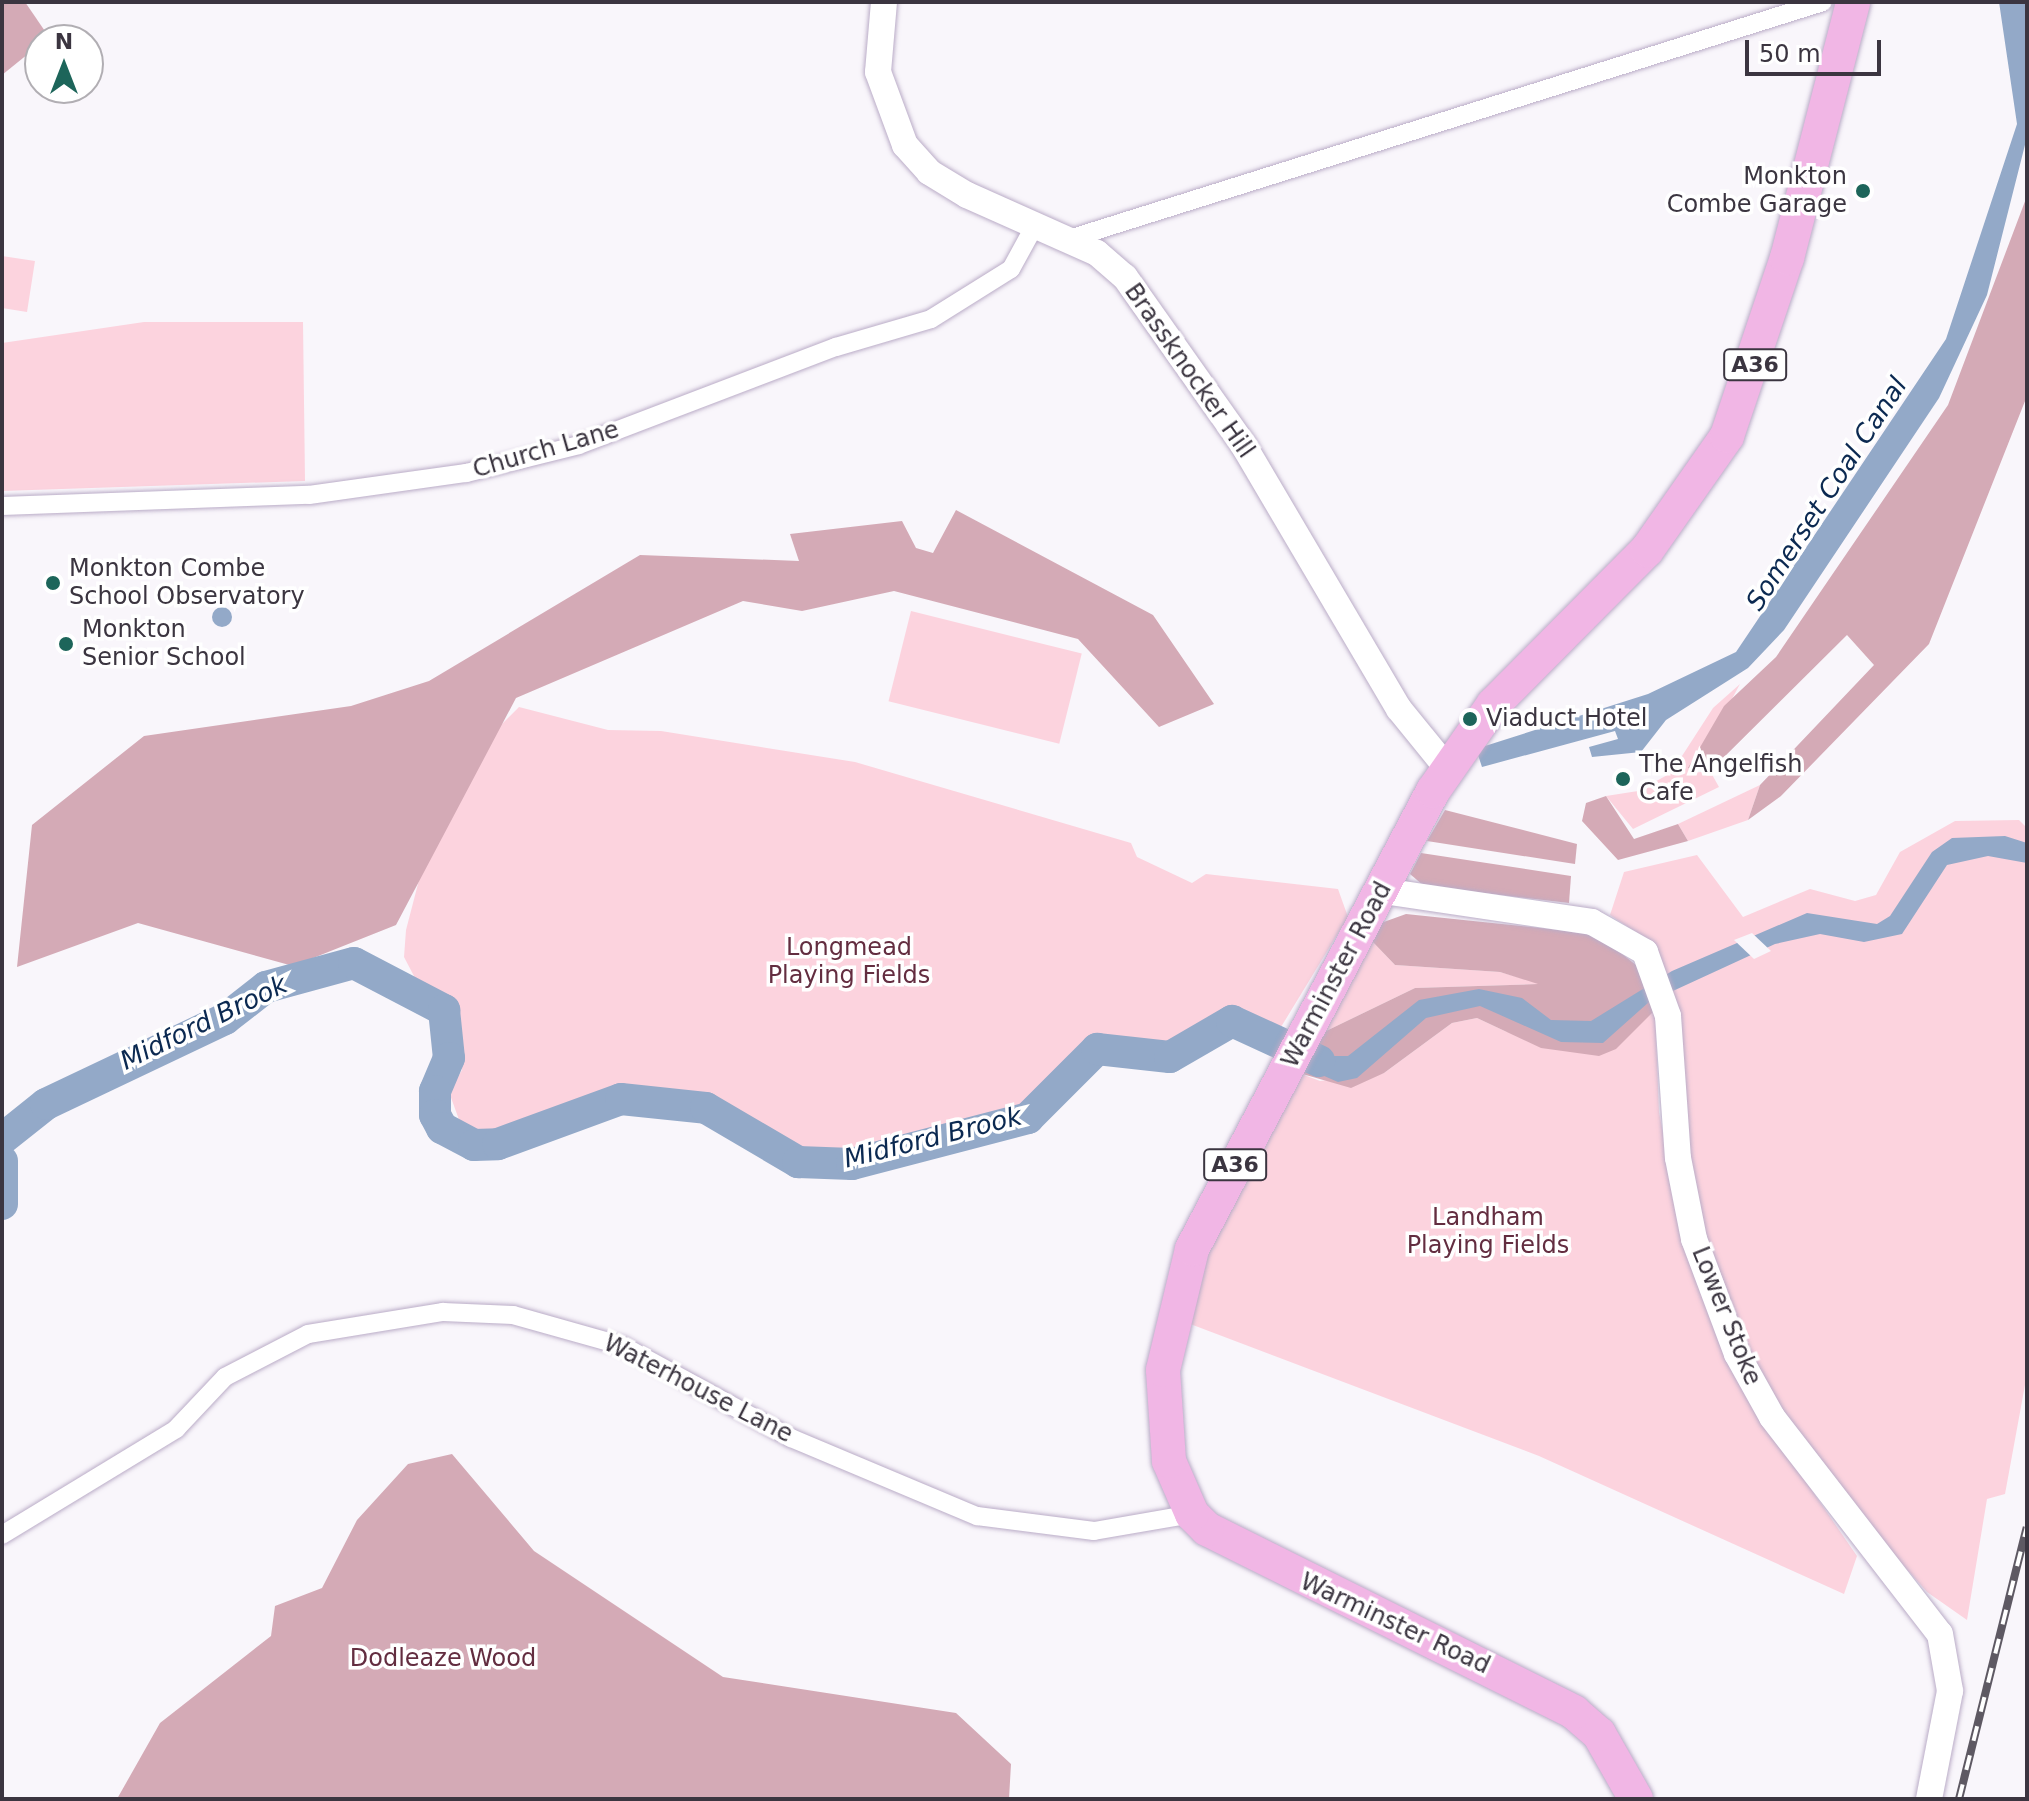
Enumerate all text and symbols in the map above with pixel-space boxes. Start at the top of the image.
north arrow [24,24,104,104]
scale bar [1749,24,1885,74]
text: N [55,29,73,54]
text: 50 m [1759,40,1821,68]
place label: Monkton Combe Garage [1667,163,1847,219]
marker: Monkton Combe Garage [1854,182,1872,200]
street label: Brassknocker Hill [1118,278,1260,464]
road number: A36 [1723,347,1787,383]
water label: Somerset Coal Canal [1740,372,1914,616]
street label: Church Lane [470,415,622,485]
place label: Monkton Combe School Observatory [69,555,305,611]
marker: Monkton Combe School Observatory [44,574,62,592]
place label: Monkton Senior School [82,616,246,672]
marker: Monkton Senior School [57,635,75,653]
place label: Viaduct Hotel [1486,705,1648,733]
marker: Viaduct Hotel [1461,710,1479,728]
place label: The Angelfish Cafe [1639,751,1802,807]
marker: The Angelfish Cafe [1614,770,1632,788]
street label: Warminster Road [1276,877,1398,1073]
park label: Longmead Playing Fields [768,934,930,990]
water label: Midford Brook [115,969,293,1077]
water label: Midford Brook [841,1101,1025,1175]
road number: A36 [1203,1147,1267,1183]
park label: Landham Playing Fields [1407,1204,1569,1260]
street label: Lower Stoke [1685,1243,1767,1389]
street label: Waterhouse Lane [599,1329,797,1449]
street label: Warminster Road [1296,1567,1494,1681]
park label: Dodleaze Wood [350,1645,536,1673]

